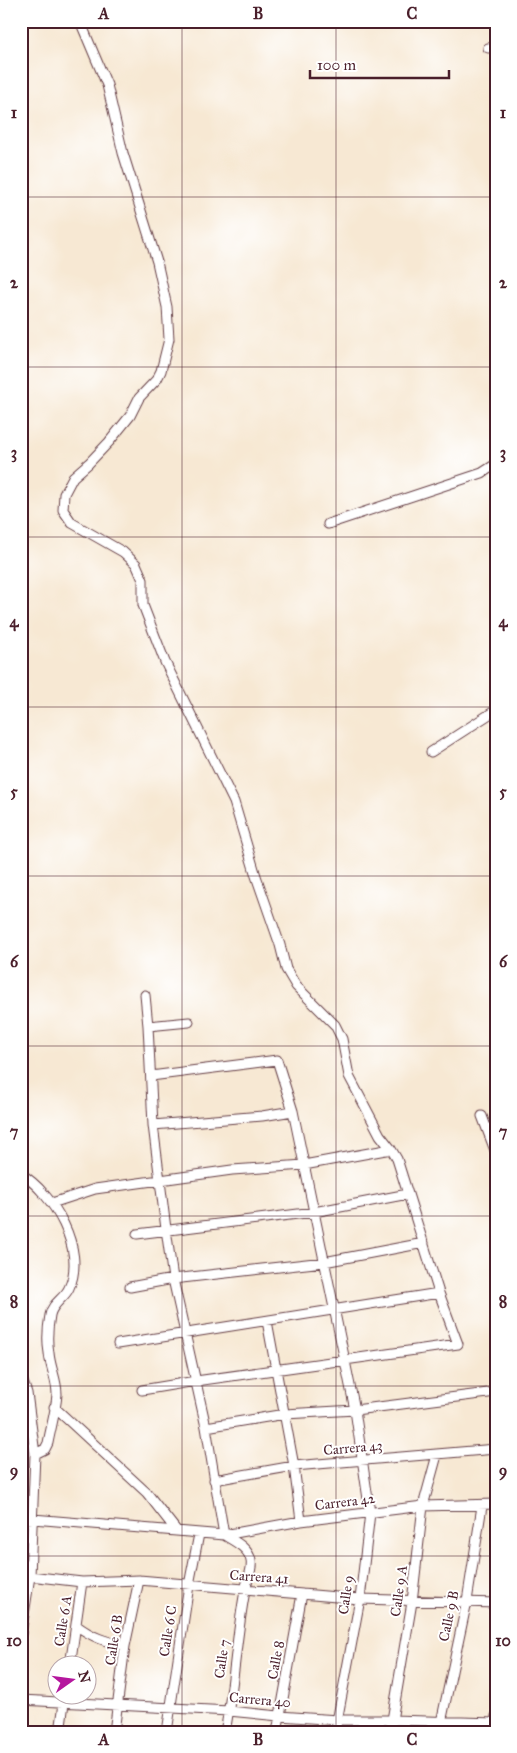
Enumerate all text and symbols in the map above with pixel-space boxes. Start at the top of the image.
text: A [98,4,110,23]
text: B [253,4,263,23]
text: C [407,4,418,23]
scale bar [310,48,448,80]
text: 100 m [317,56,357,74]
text: 1 [11,103,18,122]
text: 1 [500,103,507,122]
text: 2 [10,273,19,292]
text: 2 [499,273,508,292]
text: 3 [11,443,17,463]
text: 3 [500,443,506,463]
text: 4 [10,612,20,632]
text: 4 [499,612,509,632]
text: 5 [10,782,18,801]
text: 5 [499,782,507,801]
text: 6 [10,952,19,971]
text: 6 [499,952,508,971]
text: 7 [10,1122,19,1141]
text: 7 [499,1122,508,1141]
text: 8 [10,1292,18,1311]
text: 8 [499,1292,507,1311]
street label: Carrera 43 [323,1437,383,1459]
text: 9 [10,1461,18,1481]
text: 9 [499,1461,507,1481]
street label: Carrera 42 [314,1490,376,1514]
street label: Calle 9 A [387,1564,411,1618]
street label: Carrera 41 [229,1566,290,1588]
street label: Calle 9 [335,1574,357,1616]
street label: Calle 9 B [435,1589,463,1643]
street label: Calle 6 A [51,1594,76,1648]
street label: Calle 6 C [156,1604,180,1658]
street label: Calle 6 B [102,1613,126,1667]
text: 10 [6,1631,22,1650]
text: 10 [495,1631,511,1650]
street label: Calle 7 [211,1638,233,1680]
street label: Calle 8 [264,1639,288,1681]
north arrow [48,1656,98,1706]
text: N [74,1669,94,1685]
street label: Carrera 40 [228,1689,292,1711]
text: A [98,1730,110,1749]
text: B [253,1730,263,1749]
text: C [407,1730,418,1749]

